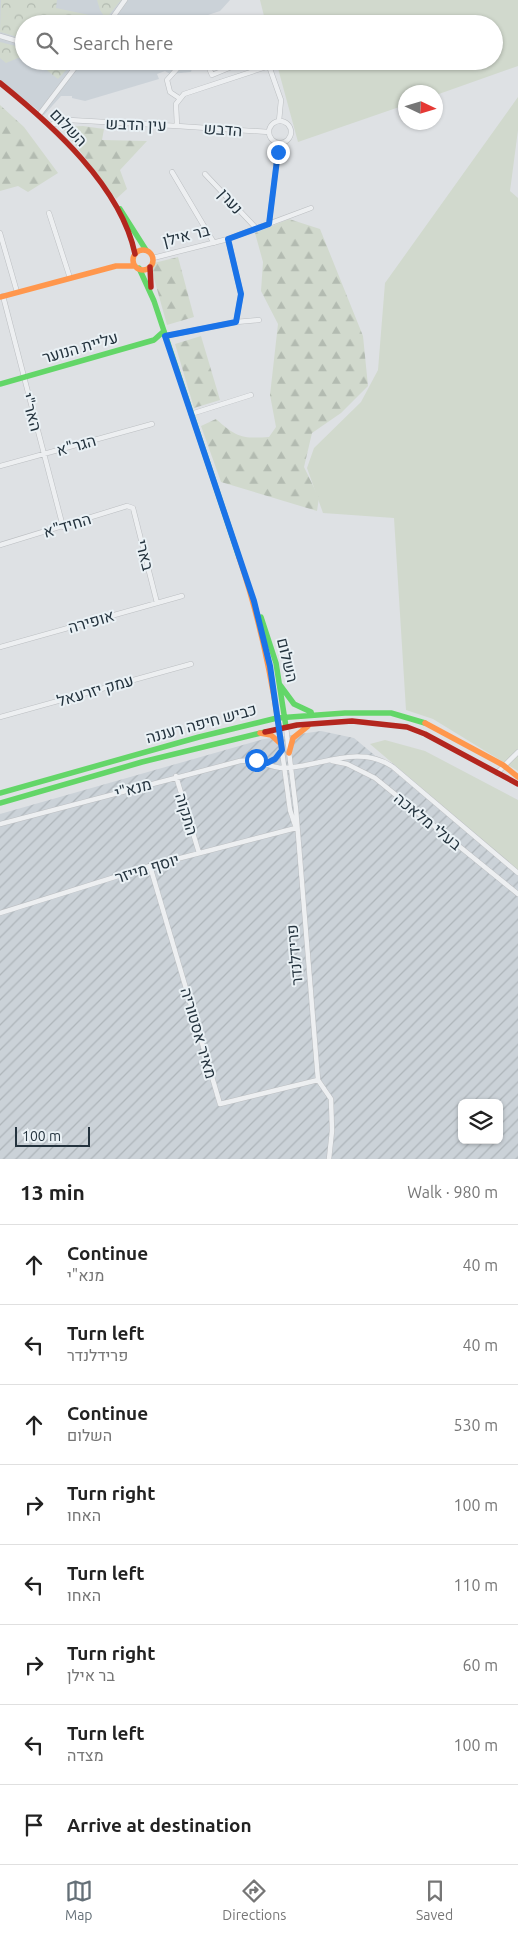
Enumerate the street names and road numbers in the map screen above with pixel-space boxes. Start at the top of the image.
street label: השלום [47,104,91,150]
street label: עין הדבש [105,114,167,134]
street label: הדבש [203,119,243,139]
street label: נערן [215,185,247,217]
street label: בר אילן [161,220,212,250]
street label: עליית הנוער [40,328,120,366]
street label: האר"י [18,391,46,433]
street label: הגר"א [54,431,98,459]
street label: החיד"א [41,509,93,541]
street label: בארי [132,538,158,573]
street label: אופירה [66,606,116,636]
street label: השלום [274,636,302,684]
street label: עמק יזרעאל [55,670,135,710]
street label: כביש חיפה רעננה [144,700,258,746]
street label: מנא"י [113,774,153,802]
street label: בעלי מלאכה [391,789,466,854]
street label: התקוה [172,791,202,837]
street label: יוסף מייזר [113,850,181,886]
street label: פרידלנדר [282,924,306,986]
street label: מאיר אסטוריה [177,985,221,1081]

